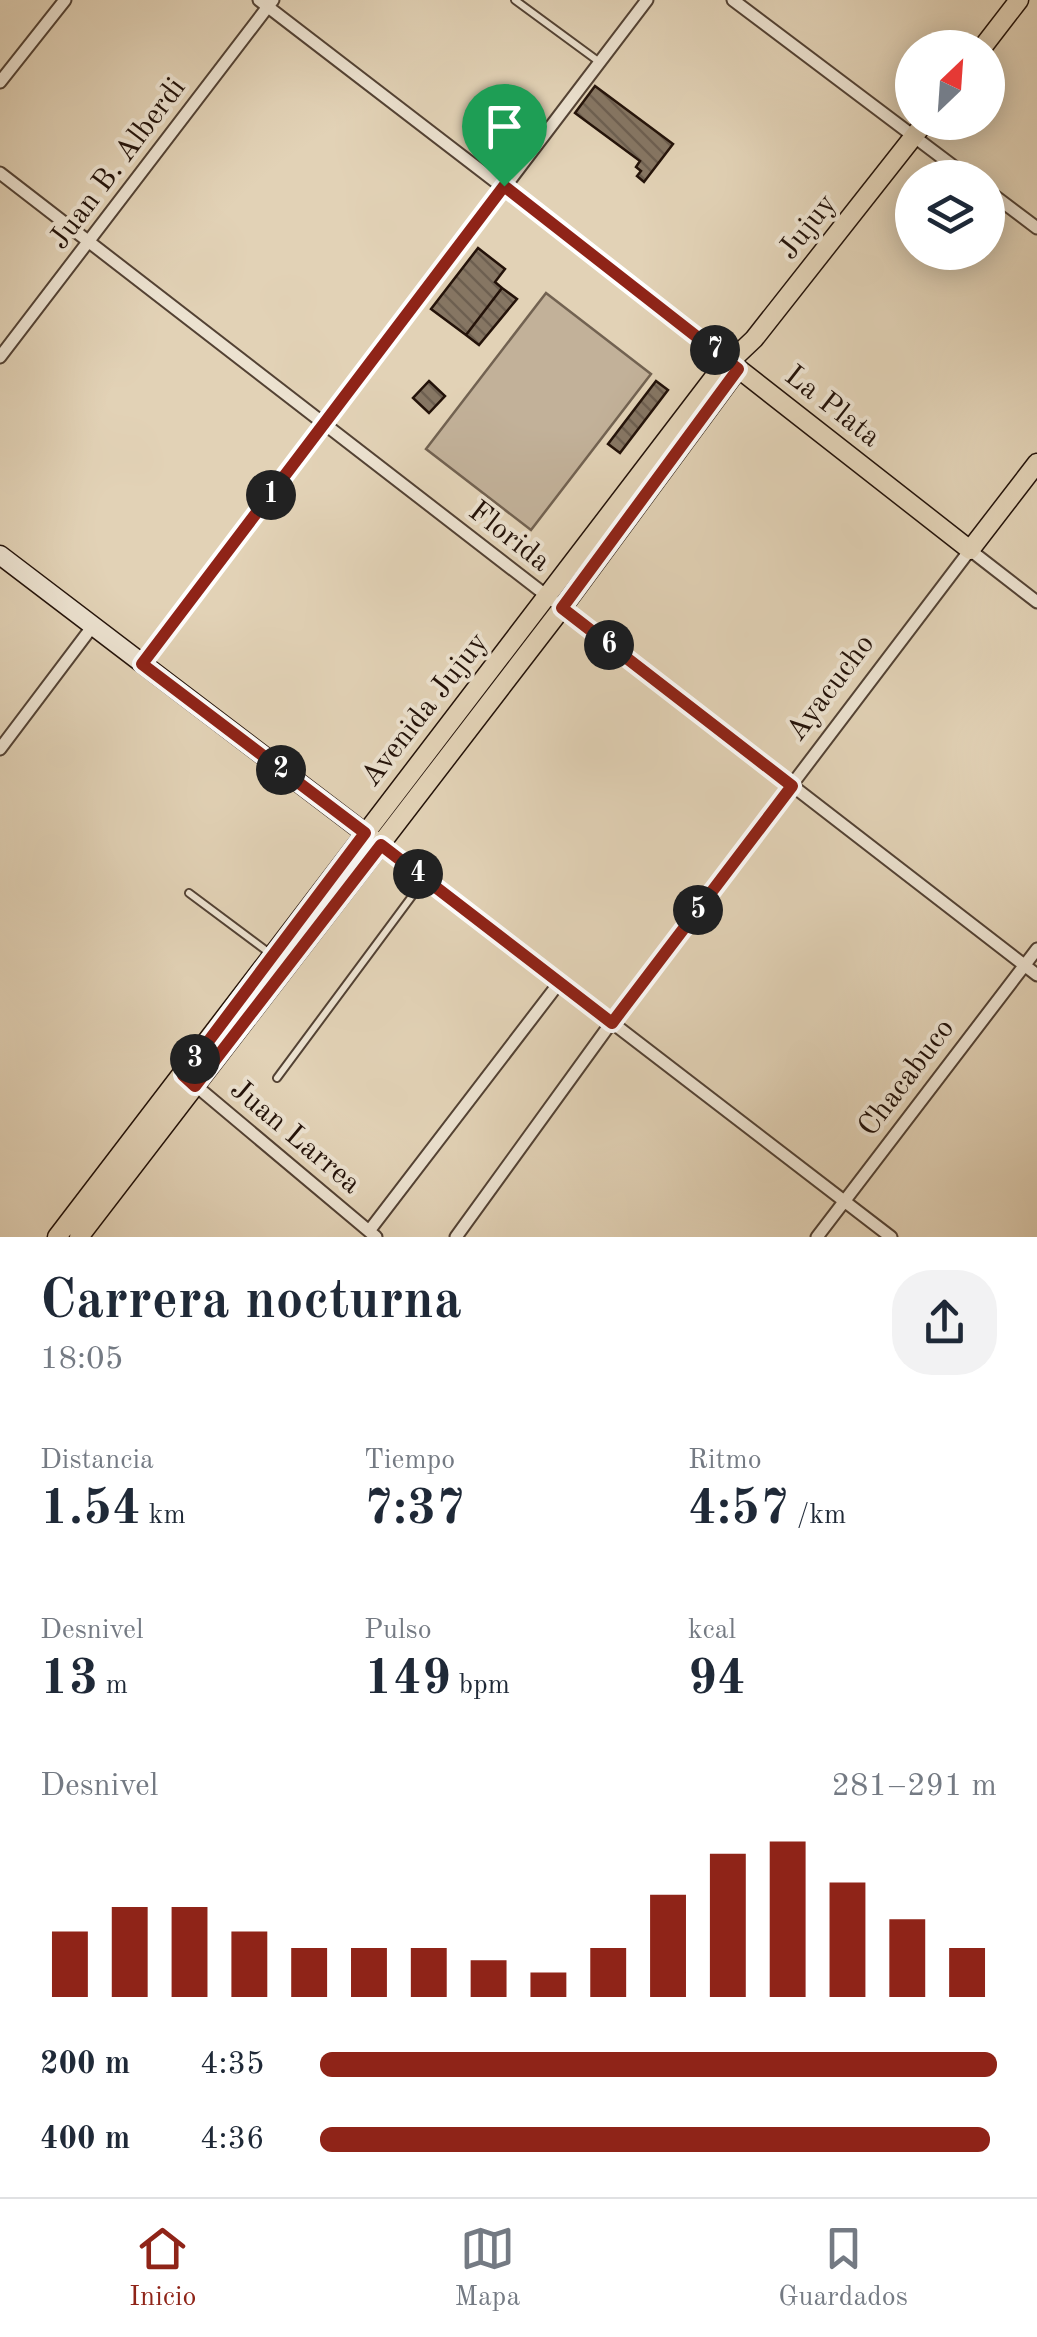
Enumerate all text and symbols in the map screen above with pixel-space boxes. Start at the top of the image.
north arrow [895,30,1005,140]
map controls [895,30,1005,270]
street label: Juan B. Alberdi [44,73,192,255]
pin [462,84,547,187]
icon: arrive [477,99,532,154]
button: layers [895,160,1005,270]
street label: Jujuy [773,189,843,265]
pin: 7 [690,325,740,375]
text: 7 [707,336,723,364]
street label: La Plata [779,361,885,453]
pin: 1 [246,470,296,520]
text: 1 [263,481,279,509]
street label: Florida [463,496,555,578]
pin: 6 [584,620,634,670]
street label: Avenida Jujuy [356,627,494,793]
street label: Ayacucho [781,629,881,747]
text: 6 [601,631,617,659]
pin: 2 [256,745,306,795]
text: 2 [273,756,289,784]
pin: 4 [393,849,443,899]
text: 4 [410,860,426,888]
pin: 5 [673,885,723,935]
text: 5 [690,896,706,924]
street label: Chacabuco [853,1014,961,1142]
pin: 3 [170,1034,220,1084]
text: 3 [187,1045,203,1073]
street label: Juan Larrea [224,1074,366,1200]
button: share [892,1270,997,1375]
text: Carrera nocturna [40,1275,462,1330]
text: 18:05 [40,1344,123,1376]
text: Distancia [40,1447,154,1475]
text: Tiempo [364,1447,455,1475]
text: Ritmo [688,1447,762,1475]
text: 1.54 [40,1485,141,1535]
text: 7:37 [364,1485,465,1535]
text: 4:57 [688,1485,789,1535]
text: km [141,1502,186,1530]
text: /km [789,1502,846,1530]
text: Desnivel [40,1617,144,1645]
text: Pulso [364,1617,432,1645]
text: kcal [688,1617,736,1645]
text: 13 [40,1655,98,1705]
text: 149 [364,1655,451,1705]
text: 94 [688,1655,746,1705]
text: m [98,1672,128,1700]
text: bpm [451,1672,510,1700]
text: Desnivel [40,1771,158,1803]
text: 281–291 m [831,1771,997,1803]
text: 200 m [40,2049,130,2081]
text: 4:35 [200,2049,265,2081]
text: 400 m [40,2124,130,2156]
text: 4:36 [200,2124,265,2156]
tab: Inicio [129,2221,196,2316]
tab: Mapa [455,2221,520,2316]
tab: Guardados [778,2221,908,2316]

